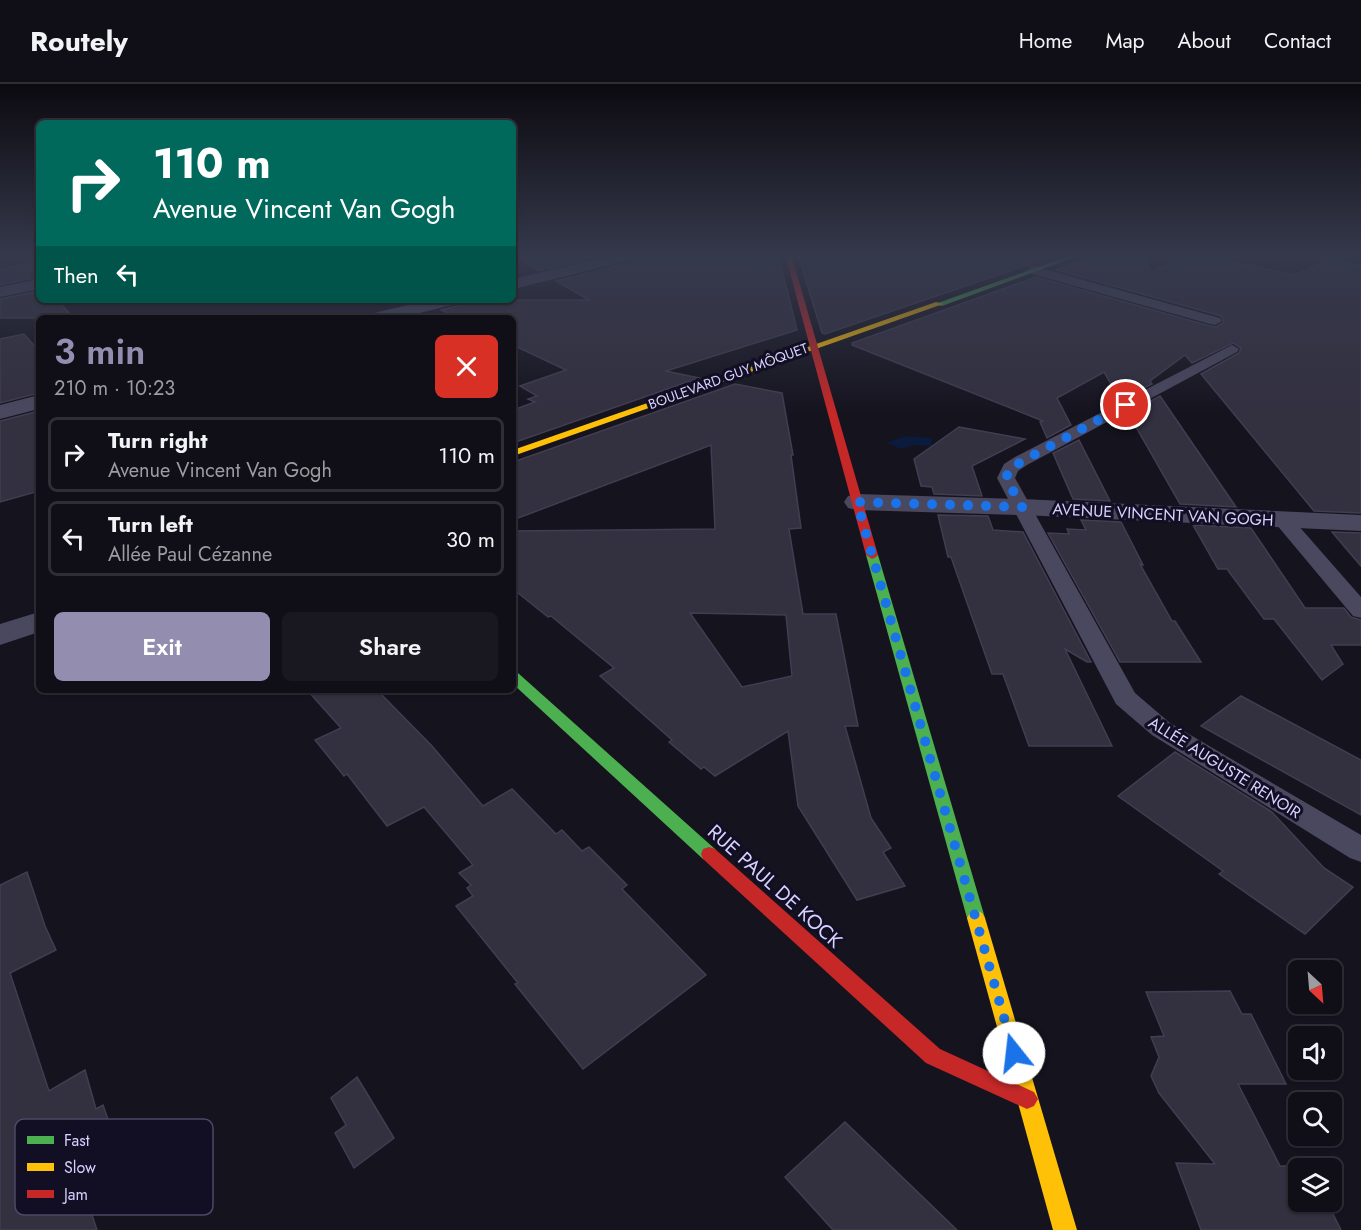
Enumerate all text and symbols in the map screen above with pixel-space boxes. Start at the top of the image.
text: Routely [30,21,128,62]
text: Home [1019,26,1072,56]
text: Map [1105,26,1145,56]
text: About [1178,26,1231,56]
text: Contact [1264,26,1331,56]
text: 110 m [153,133,271,194]
icon: right [54,144,132,222]
text: Avenue Vincent Van Gogh [153,189,455,228]
icon: left [111,258,144,291]
text: Then [54,259,99,291]
text: 3 min [54,325,145,377]
button: close [435,335,498,398]
street label: BOULEVARD GUY MÔQUET [645,338,811,414]
text: 210 m · 10:23 [54,374,175,403]
pin [1100,379,1151,430]
icon: arrive [1109,388,1142,421]
text: Turn right [108,424,208,456]
icon: right [57,438,90,471]
text: 110 m [438,439,495,471]
text: Avenue Vincent Van Gogh [108,456,332,485]
street label: AVENUE VINCENT VAN GOGH [1052,497,1274,532]
text: Turn left [108,508,193,540]
icon: left [57,522,90,555]
text: 30 m [446,523,495,555]
text: Allée Paul Cézanne [108,540,272,569]
button: Exit [54,612,270,681]
button: Share [282,612,498,681]
street label: ALLÉE AUGUSTE RENOIR [1144,711,1305,824]
street label: RUE PAUL DE KOCK [701,818,849,955]
north arrow [1288,960,1342,1014]
map controls [1288,960,1342,1212]
position arrow [982,1021,1046,1085]
button: sound [1288,1026,1342,1080]
button: search [1288,1092,1342,1146]
legend [15,1119,213,1215]
text: Fast [64,1129,90,1152]
text: Slow [64,1156,96,1179]
button: layers [1288,1158,1342,1212]
text: Jam [62,1183,88,1206]

